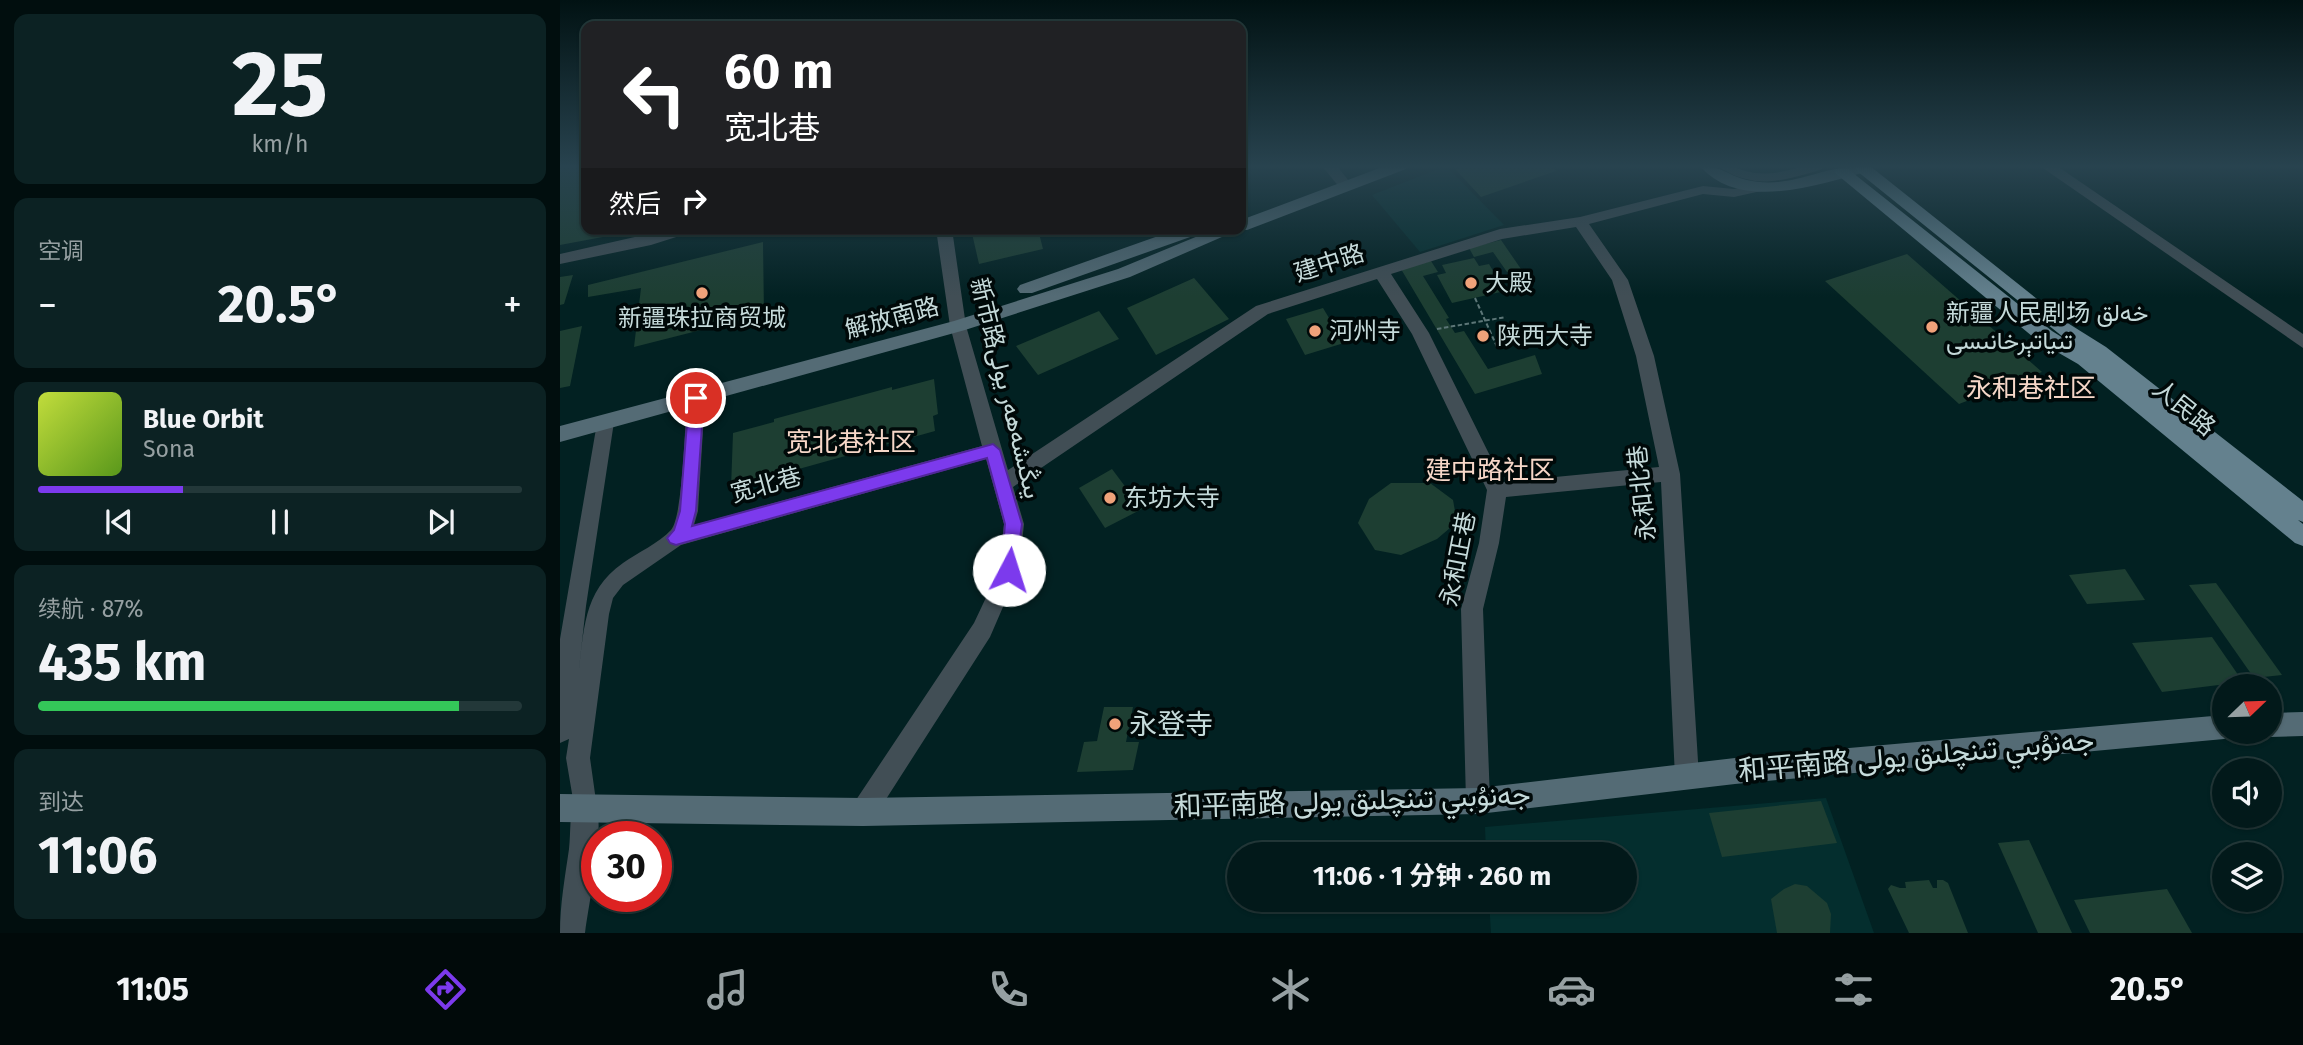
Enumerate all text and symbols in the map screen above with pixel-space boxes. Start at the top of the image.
text: 25 [232,30,328,139]
text: 60 m [724,42,833,101]
icon: left [609,49,700,140]
text: 宽北巷 [724,109,820,147]
text: km/h [252,130,308,158]
icon: right [675,182,713,220]
text: 然后 [609,189,661,220]
text: 空调 [38,237,84,265]
street label: 建中路 [1290,239,1368,287]
place label: 大殿 [1485,269,1533,297]
text: 20.5° [218,273,342,336]
street label: 新市路يىڭىشەھەر يولى [964,275,1048,501]
marker: 大殿 [1463,275,1479,291]
text: − [38,282,57,328]
text: + [503,282,522,328]
marker: 新疆珠拉商贸城 [694,285,710,301]
street label: 解放南路 [842,292,942,344]
place label: 新疆人民剧场 خەلق تىياتېرخانىسى [1946,299,2148,358]
place label: 新疆珠拉商贸城 [618,304,786,332]
place label: 河州寺 [1329,317,1401,345]
marker: 新疆人民剧场 خەلق تىياتېرخانىسى [1924,319,1940,335]
place label: 陕西大寺 [1497,322,1593,350]
marker: 河州寺 [1307,323,1323,339]
marker: 陕西大寺 [1475,328,1491,344]
pin [666,368,726,428]
district label: 永和巷社区 [1966,373,2096,404]
street label: 人民路 [2147,374,2221,442]
icon: arrive [677,379,715,417]
text: Blue Orbit [143,404,263,435]
district label: 宽北巷社区 [786,427,916,458]
text: Sona [143,435,195,463]
street label: 永和北巷 [1623,444,1661,542]
district label: 建中路社区 [1425,455,1555,486]
street label: 宽北巷 [728,462,804,508]
place label: 东坊大寺 [1124,484,1220,512]
marker: 东坊大寺 [1102,490,1118,506]
icon: previous [100,503,138,541]
icon: pause [261,503,299,541]
icon: next [422,503,460,541]
street label: 永和正巷 [1435,509,1481,609]
position arrow [972,533,1046,607]
text: 续航 · 87% [38,595,143,623]
text: 435 km [38,631,206,694]
north arrow [2212,674,2282,744]
map controls [2212,674,2282,912]
place label: 永登寺 [1129,708,1213,741]
marker: 永登寺 [1107,716,1123,732]
street label: 和平南路 جەنۇبىي تىنچلىق يولى [1737,724,2096,793]
button: sound [2212,758,2282,828]
street label: 和平南路 جەنۇبىي تىنچلىق يولى [1173,778,1531,829]
text: 到达 [38,788,84,816]
speed limit sign: 30 [581,821,672,912]
text: 11:06 [38,824,158,887]
button: layers [2212,842,2282,912]
text: 11:06 · 1 分钟 · 260 m [1313,861,1551,892]
icon: directions [421,965,470,1014]
icon: music [703,965,752,1014]
icon: phone [984,965,1033,1014]
icon: climate [1266,965,1315,1014]
icon: car [1547,965,1596,1014]
icon: filters [1829,965,1878,1014]
text: 11:05 [116,970,189,1008]
text: 20.5° [2110,970,2187,1008]

